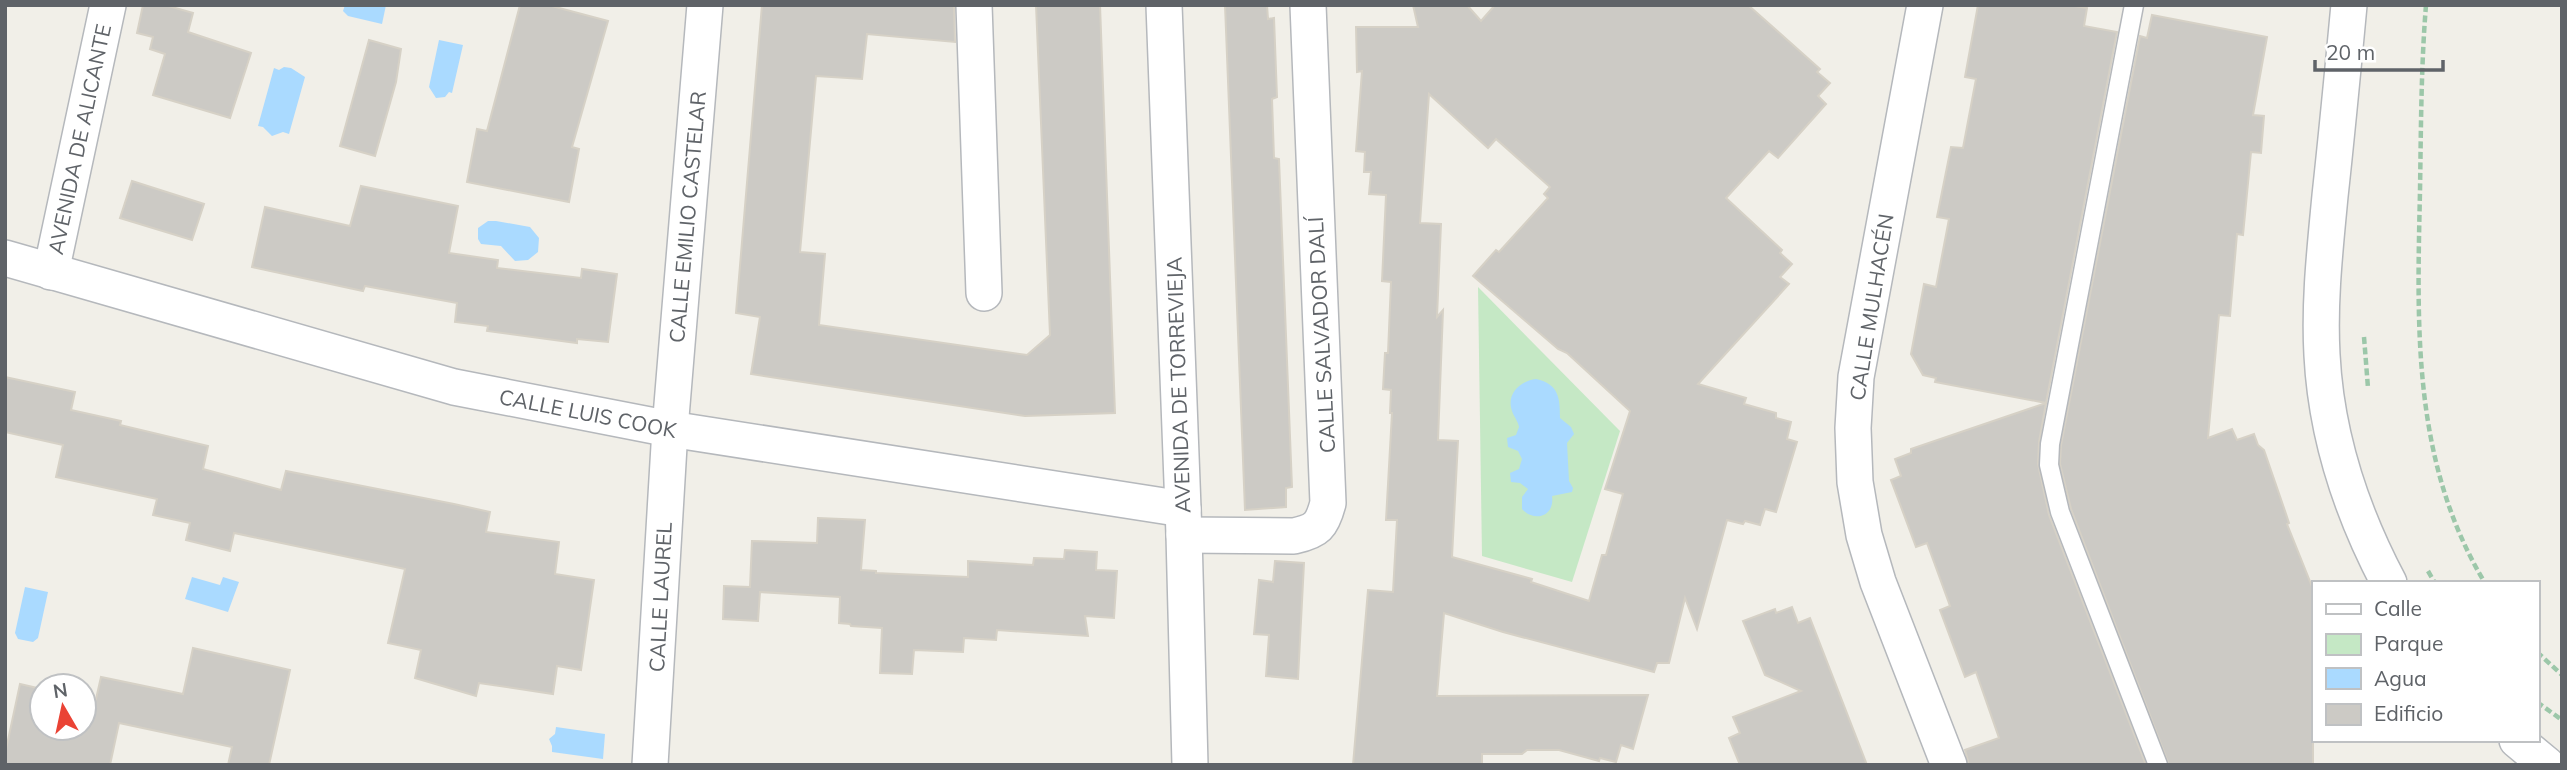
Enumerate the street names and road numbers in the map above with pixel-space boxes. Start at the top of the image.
street label: AVENIDA DE ALICANTE [42,21,116,257]
street label: CALLE EMILIO CASTELAR [663,90,711,344]
street label: CALLE MULHACÉN [1843,212,1899,402]
street label: CALLE SALVADOR DALÍ [1302,215,1340,454]
street label: AVENIDA DE TORREVIEJA [1161,256,1195,514]
street label: CALLE LUIS COOK [497,383,680,443]
street label: CALLE LAUREL [643,521,677,673]

